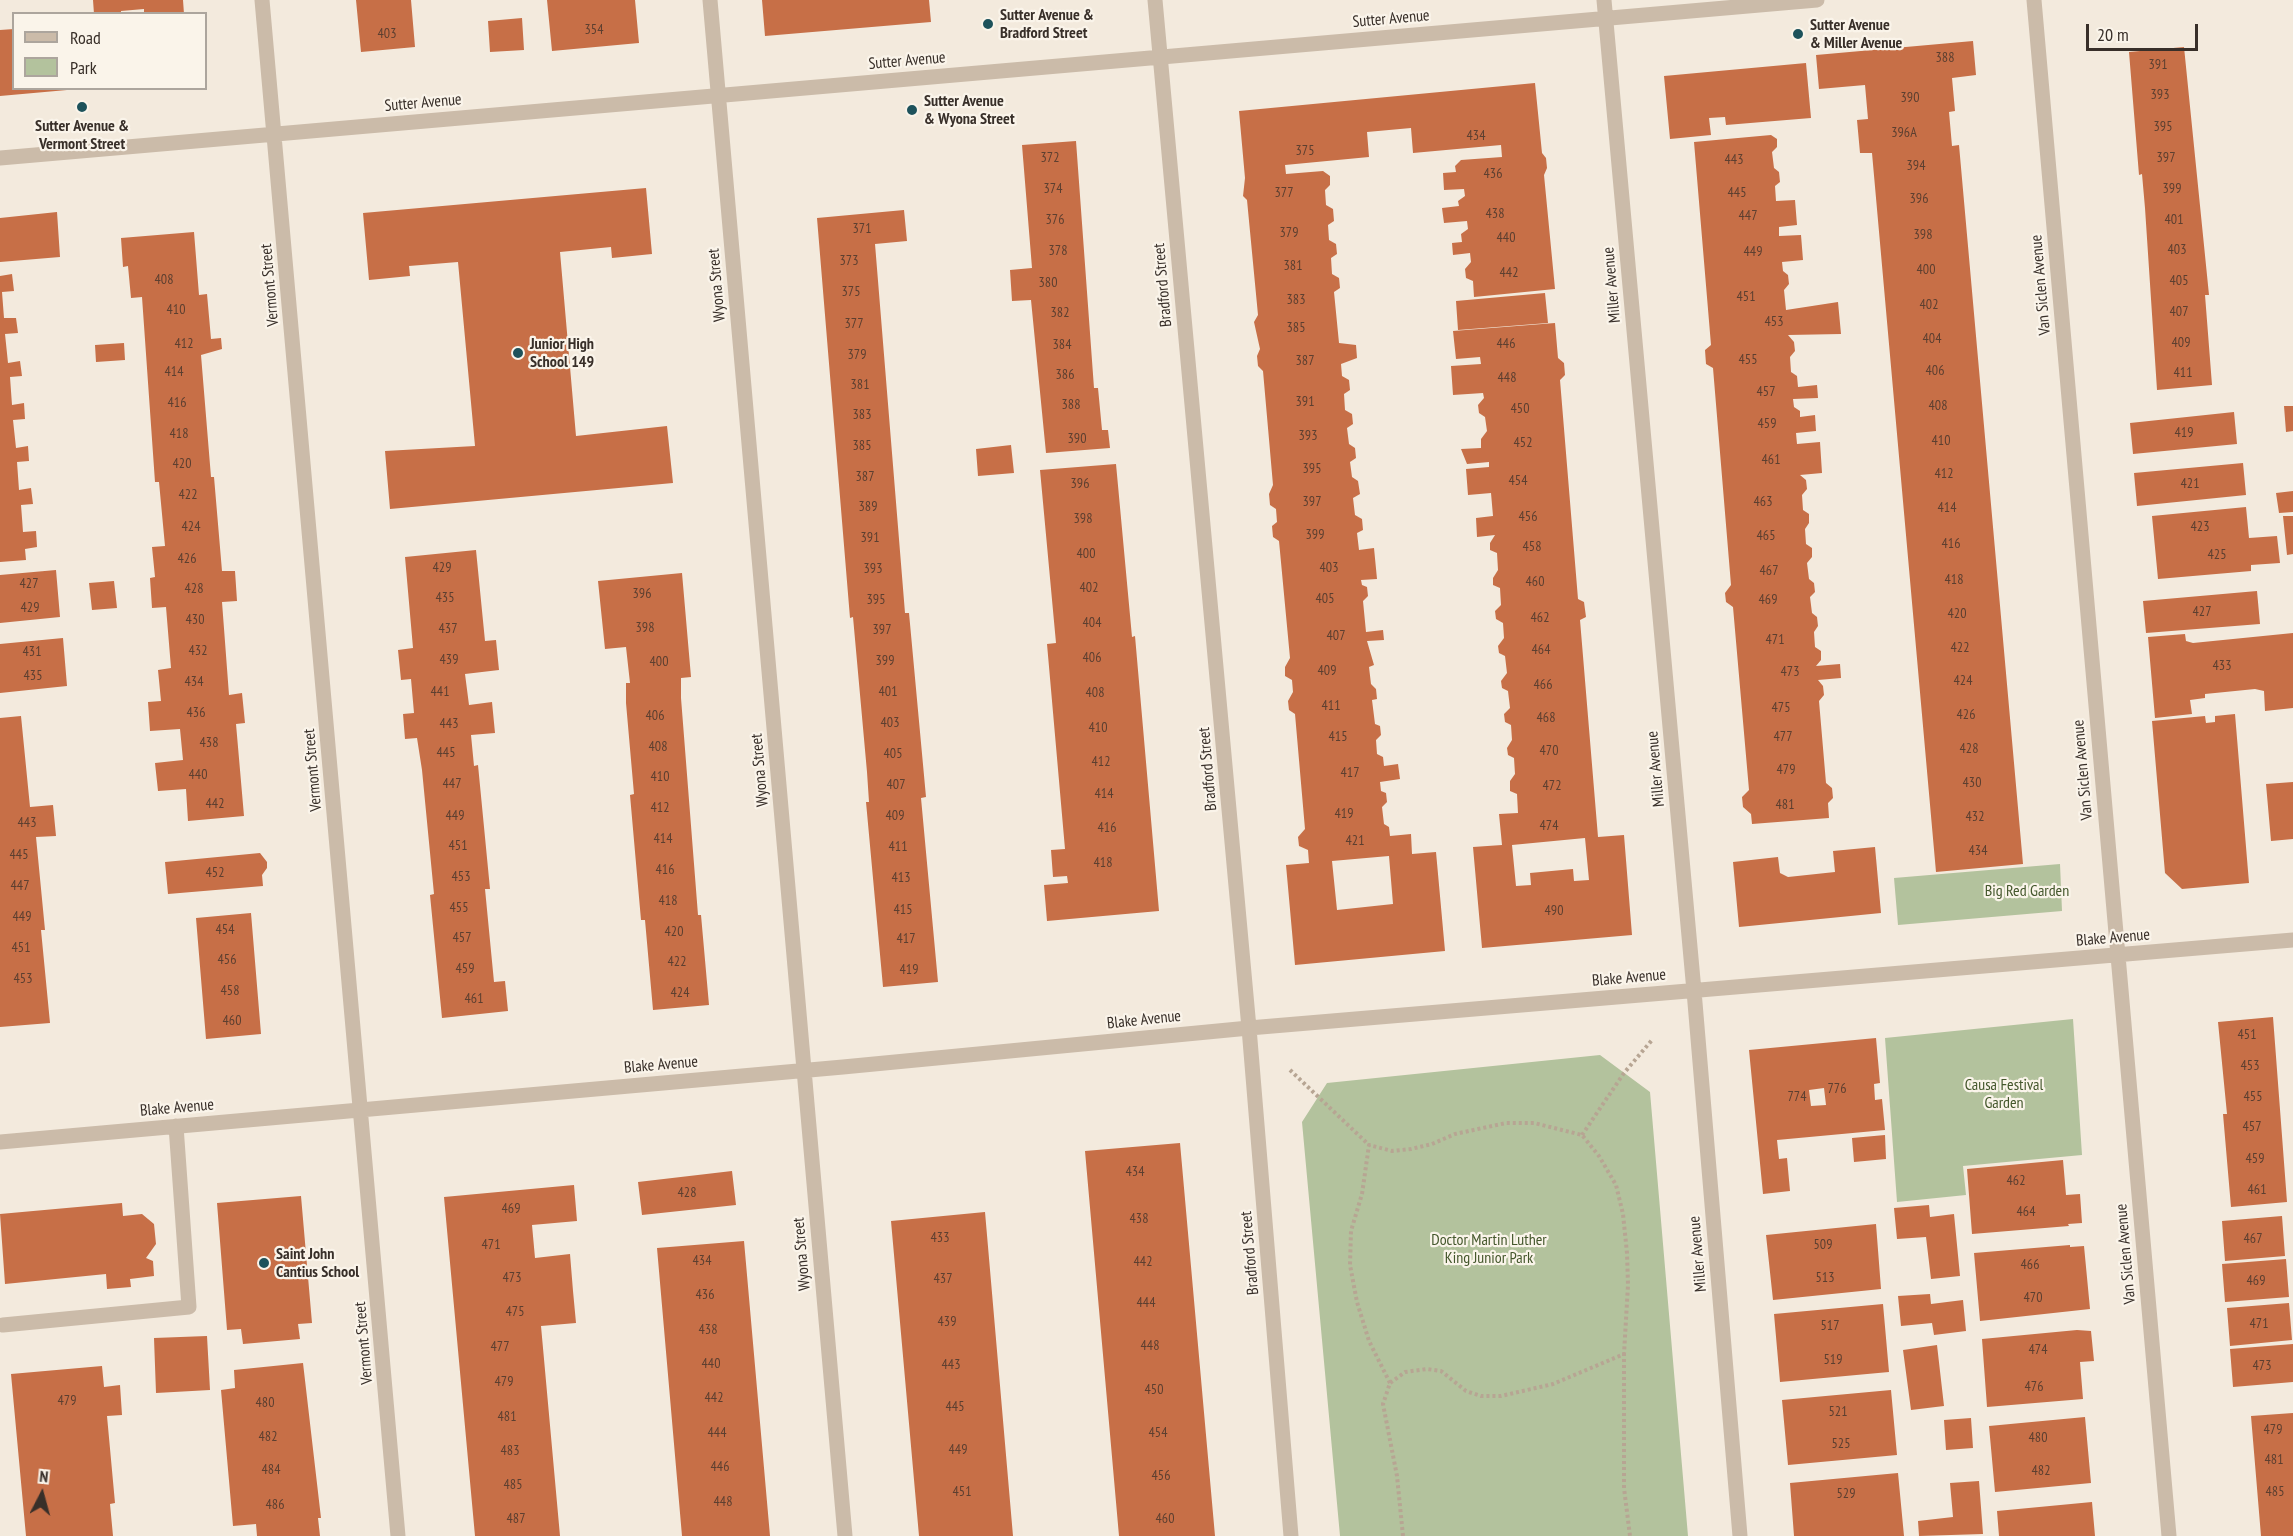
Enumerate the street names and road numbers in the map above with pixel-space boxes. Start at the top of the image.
street label: Sutter Avenue [1352,6,1430,32]
street label: Sutter Avenue [868,48,946,74]
street label: Sutter Avenue [384,90,462,116]
street label: Van Siclen Avenue [2027,234,2055,336]
street label: Bradford Street [1150,242,1176,328]
street label: Vermont Street [257,243,283,327]
street label: Miller Avenue [1599,246,1625,324]
street label: Wyona Street [704,248,730,322]
street label: Van Siclen Avenue [2069,719,2097,821]
street label: Bradford Street [1195,726,1221,812]
street label: Vermont Street [300,728,326,812]
street label: Miller Avenue [1643,730,1669,808]
street label: Wyona Street [747,733,773,807]
street label: Blake Avenue [2075,925,2151,951]
street label: Blake Avenue [1591,965,1667,991]
street label: Blake Avenue [1106,1007,1182,1033]
street label: Blake Avenue [623,1052,699,1078]
street label: Blake Avenue [139,1095,215,1121]
street label: Van Siclen Avenue [2112,1203,2140,1305]
street label: Bradford Street [1237,1210,1263,1296]
street label: Miller Avenue [1685,1215,1711,1293]
street label: Wyona Street [789,1217,815,1291]
street label: Vermont Street [351,1301,377,1385]

